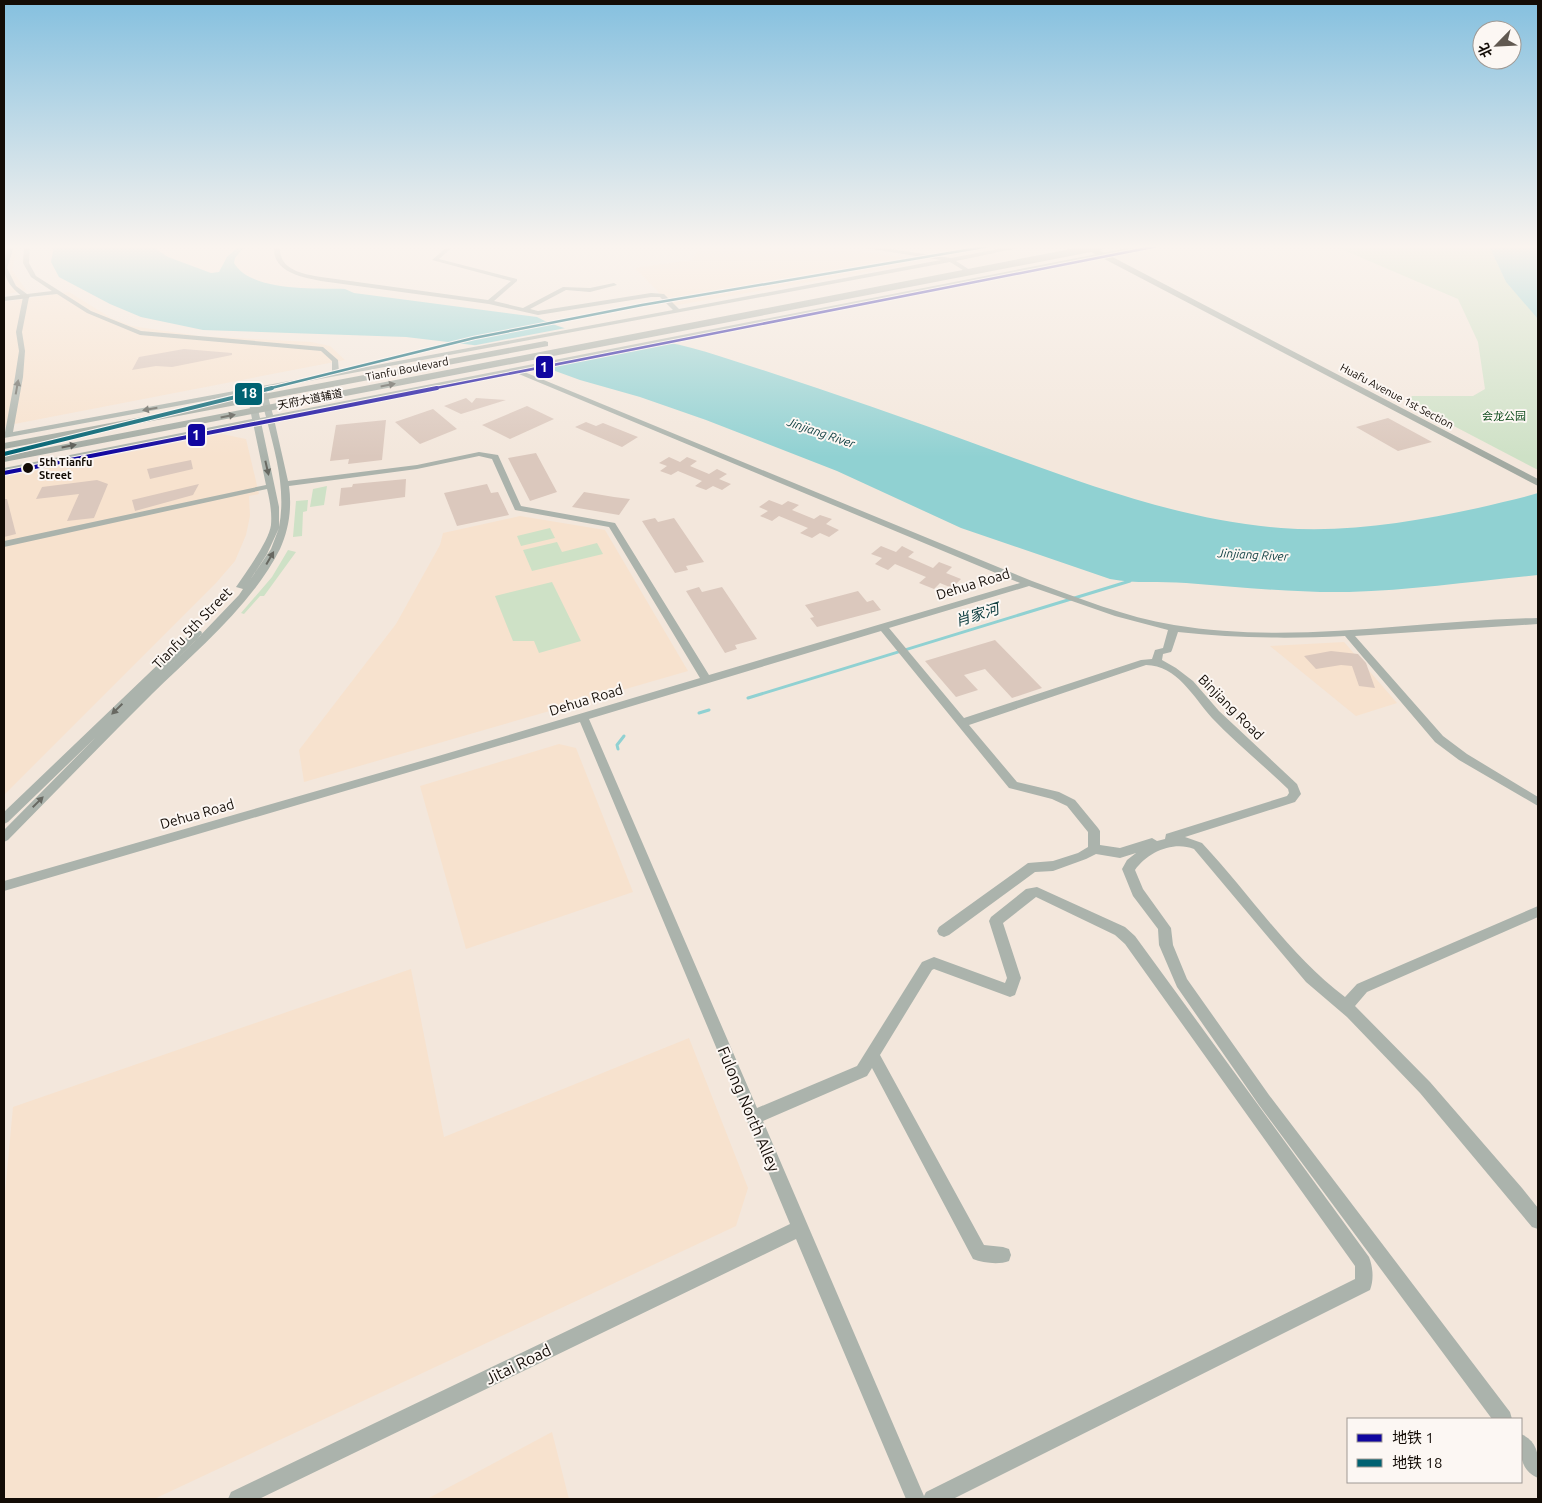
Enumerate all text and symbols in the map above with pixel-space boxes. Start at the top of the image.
north arrow [1472,20,1522,70]
text: 北 [1475,41,1495,60]
street label: Tianfu Boulevard [365,355,449,383]
line badge: 1 [535,355,554,379]
text: 1 [540,359,548,375]
street label: Huafu Avenue 1st Section [1338,361,1456,431]
one-way arrow [14,379,22,395]
one-way arrow [380,381,396,389]
line badge: 18 [234,382,263,406]
text: 18 [241,385,257,401]
street label: 天府大道辅道 [276,387,344,411]
one-way arrow [142,405,158,413]
park label: 会龙公园 [1482,410,1526,422]
one-way arrow [221,411,237,419]
water label: Jinjiang River [785,415,857,450]
line badge: 1 [187,423,206,447]
text: 1 [192,427,200,443]
one-way arrow [61,442,77,450]
place label: 5th Tianfu Street [39,456,92,481]
marker: 5th Tianfu Street [21,461,35,475]
one-way arrow [263,461,271,476]
water label: Jinjiang River [1217,546,1289,563]
one-way arrow [266,551,275,564]
street label: Dehua Road [934,565,1012,603]
street label: Tianfu 5th Street [149,584,235,672]
water label: 肖家河 [953,599,1004,629]
street label: Binjiang Road [1195,671,1267,743]
street label: Dehua Road [547,681,625,719]
one-way arrow [112,703,124,715]
one-way arrow [32,796,44,808]
street label: Dehua Road [158,796,236,832]
street label: Fulong North Alley [715,1044,784,1175]
street label: Jitai Road [482,1340,554,1388]
legend [1347,1418,1522,1483]
text: 地铁 1 [1392,1429,1434,1446]
text: 地铁 18 [1392,1454,1442,1471]

